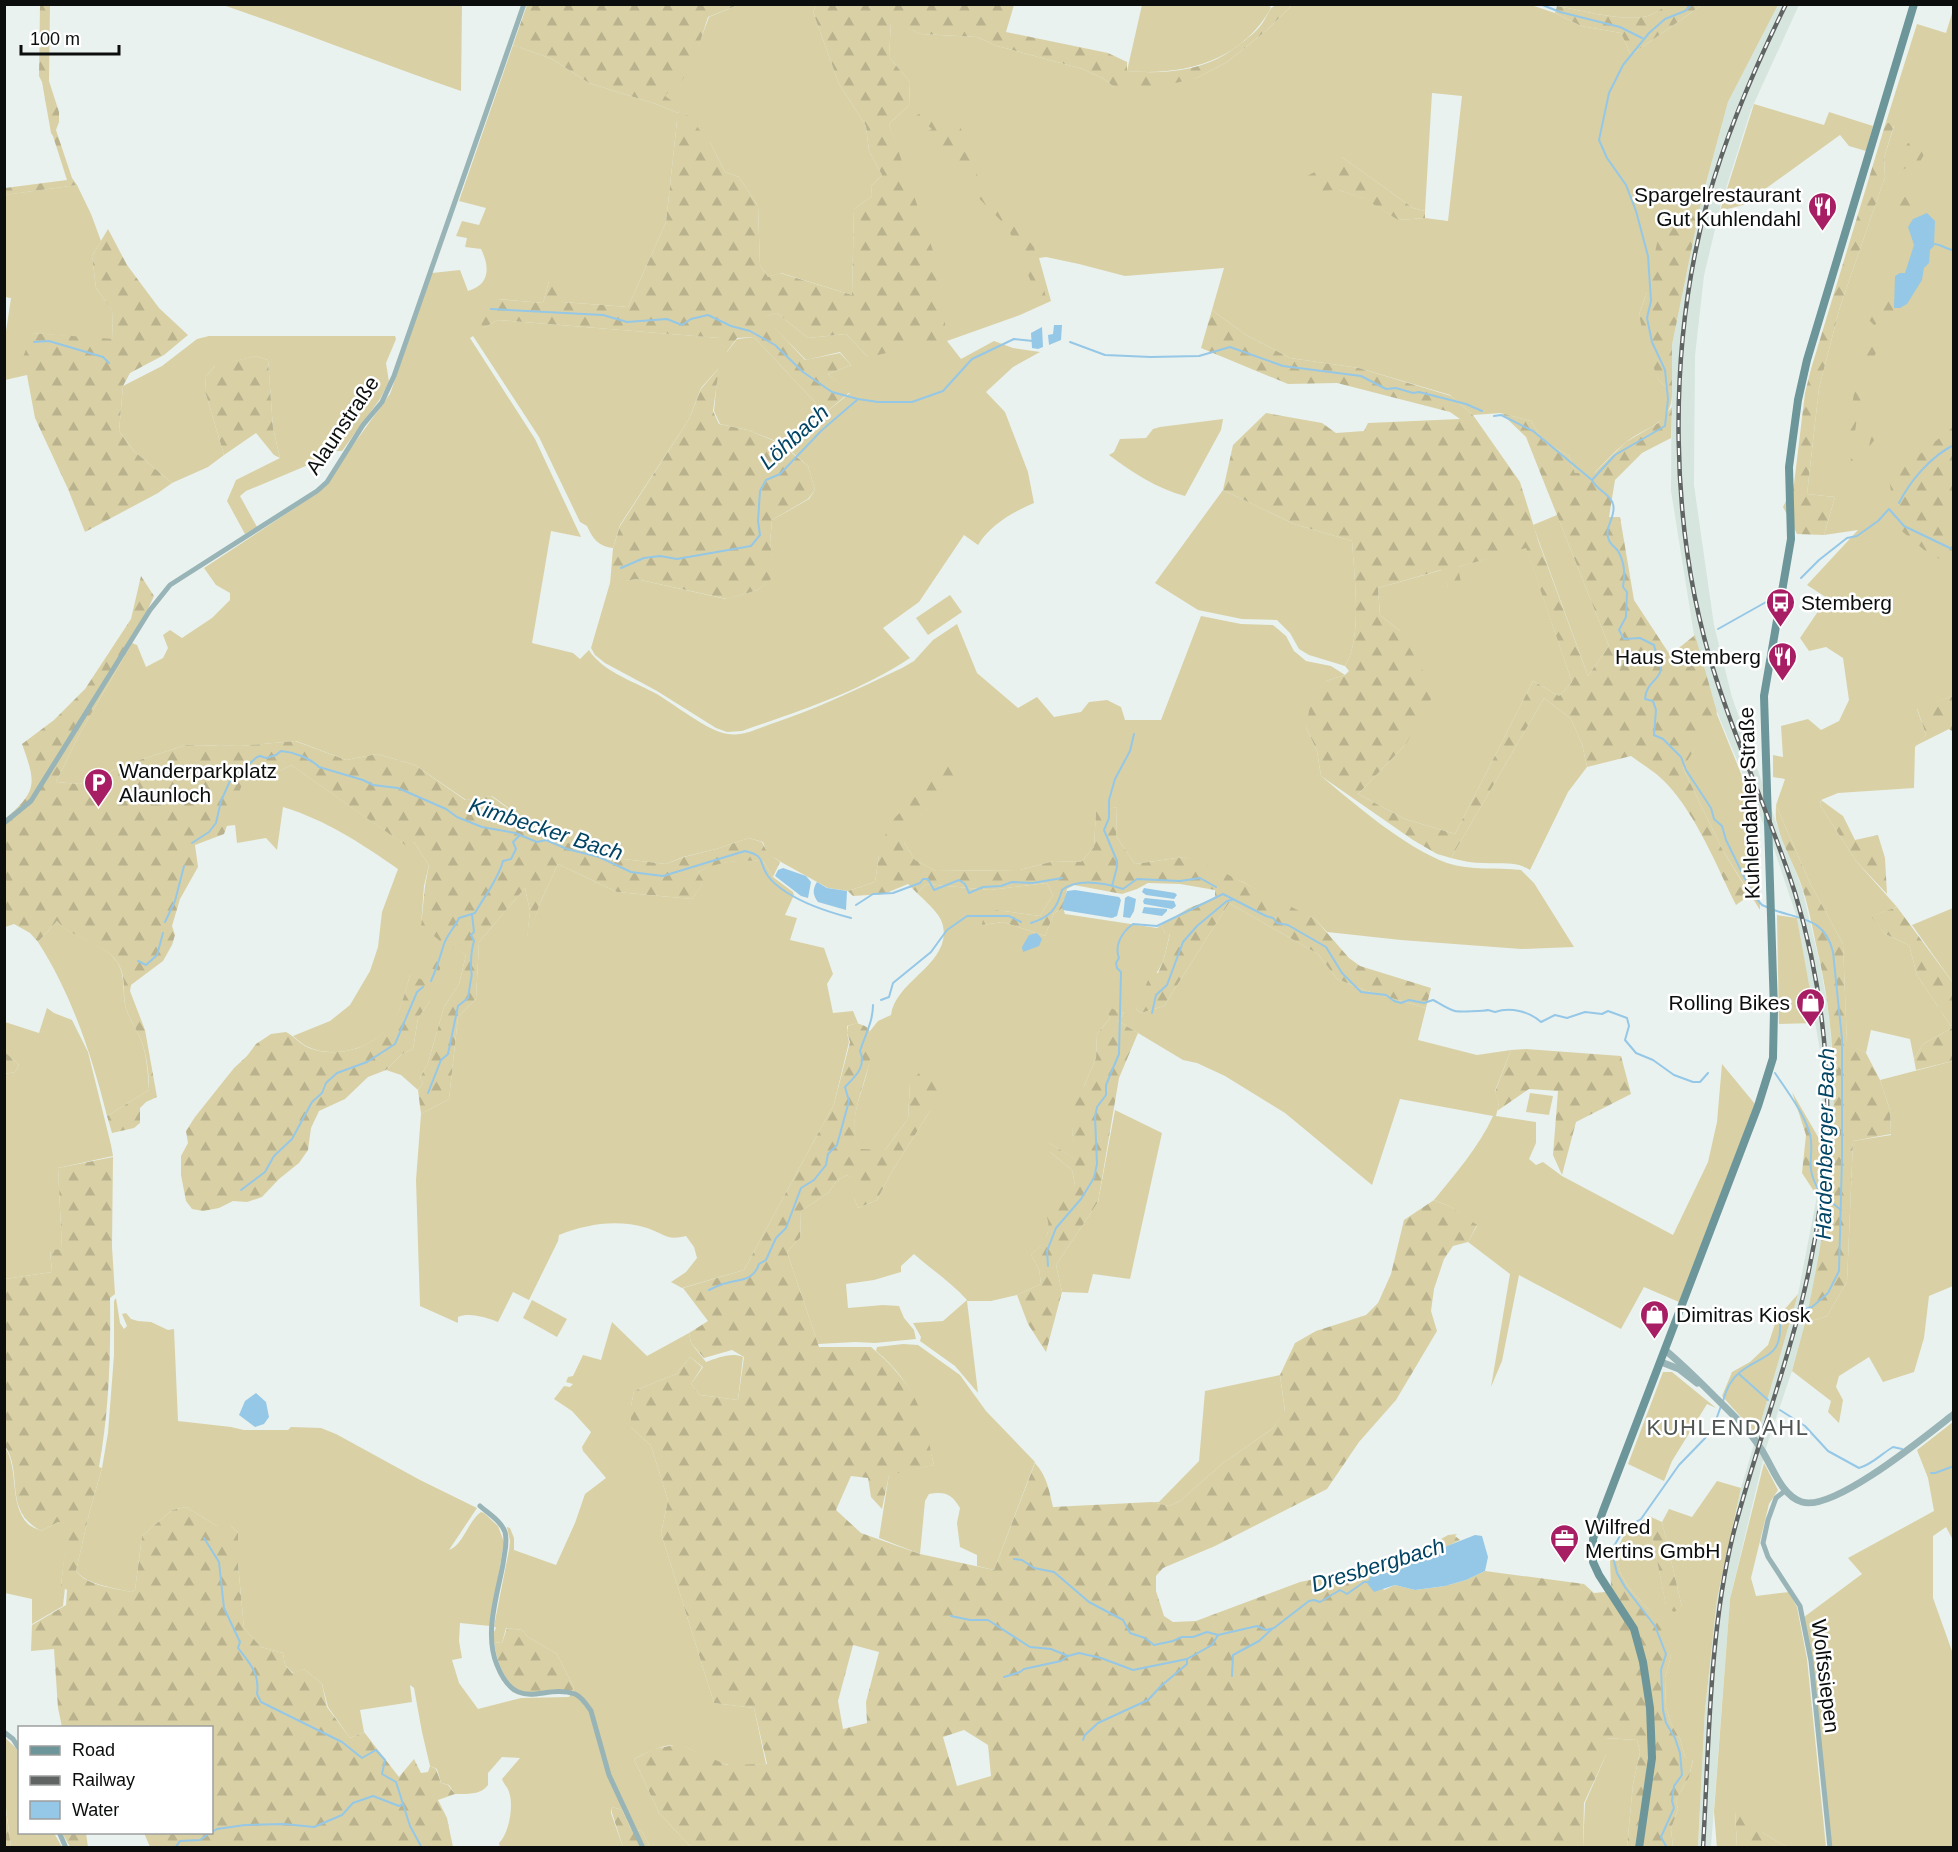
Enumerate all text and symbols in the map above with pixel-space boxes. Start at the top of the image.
scale bar [21,18,118,56]
text: 100 m [30,29,80,49]
place label: Spargelrestaurant Gut Kuhlendahl [1634,183,1801,230]
restaurant icon: Spargelrestaurant Gut Kuhlendahl [1806,190,1838,232]
street label: Alaunstraße [301,372,383,478]
water label: Löhbach [754,399,834,475]
bus stop icon: Stemberg [1764,586,1796,628]
place label: Stemberg [1801,591,1892,614]
restaurant icon: Haus Stemberg [1766,640,1798,682]
place label: Haus Stemberg [1615,645,1761,668]
street label: Kuhlendahler Straße [1734,706,1764,900]
place label: Wanderparkplatz Alaunloch [119,759,277,806]
parking icon: Wanderparkplatz Alaunloch [82,766,114,808]
water label: Kimbecker Bach [466,792,626,866]
shop icon: Rolling Bikes [1795,986,1827,1028]
place label: Rolling Bikes [1669,991,1790,1014]
water label: Hardenberger Bach [1811,1048,1839,1240]
shop icon: Dimitras Kiosk [1639,1298,1671,1340]
place label: Dimitras Kiosk [1676,1303,1811,1326]
district label: KUHLENDAHL [1647,1415,1809,1440]
place label: Wilfred Mertins GmbH [1585,1515,1720,1562]
office icon: Wilfred Mertins GmbH [1548,1522,1580,1564]
water label: Dresbergbach [1308,1533,1448,1597]
street label: Wolfssiepen [1808,1618,1844,1734]
legend [18,1726,213,1834]
text: Road [72,1740,115,1760]
text: Railway [72,1770,135,1790]
text: Water [72,1800,119,1820]

